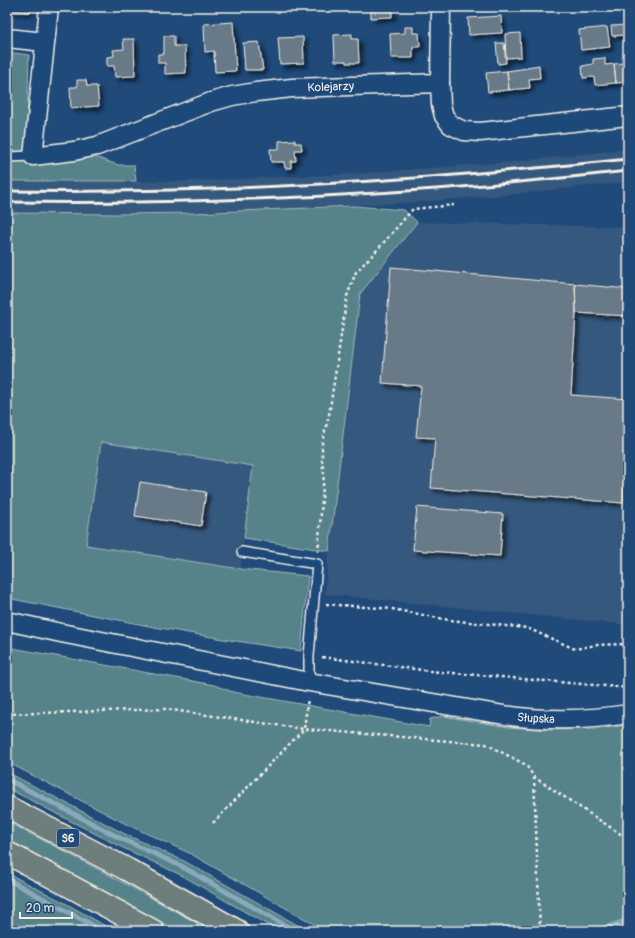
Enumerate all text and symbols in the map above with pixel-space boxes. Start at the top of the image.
street label: Kolejarzy [307,79,354,95]
street label: Słupska [516,710,555,727]
road number: S6 [57,829,79,847]
scale bar [20,894,72,920]
text: 20 m [26,901,55,916]

